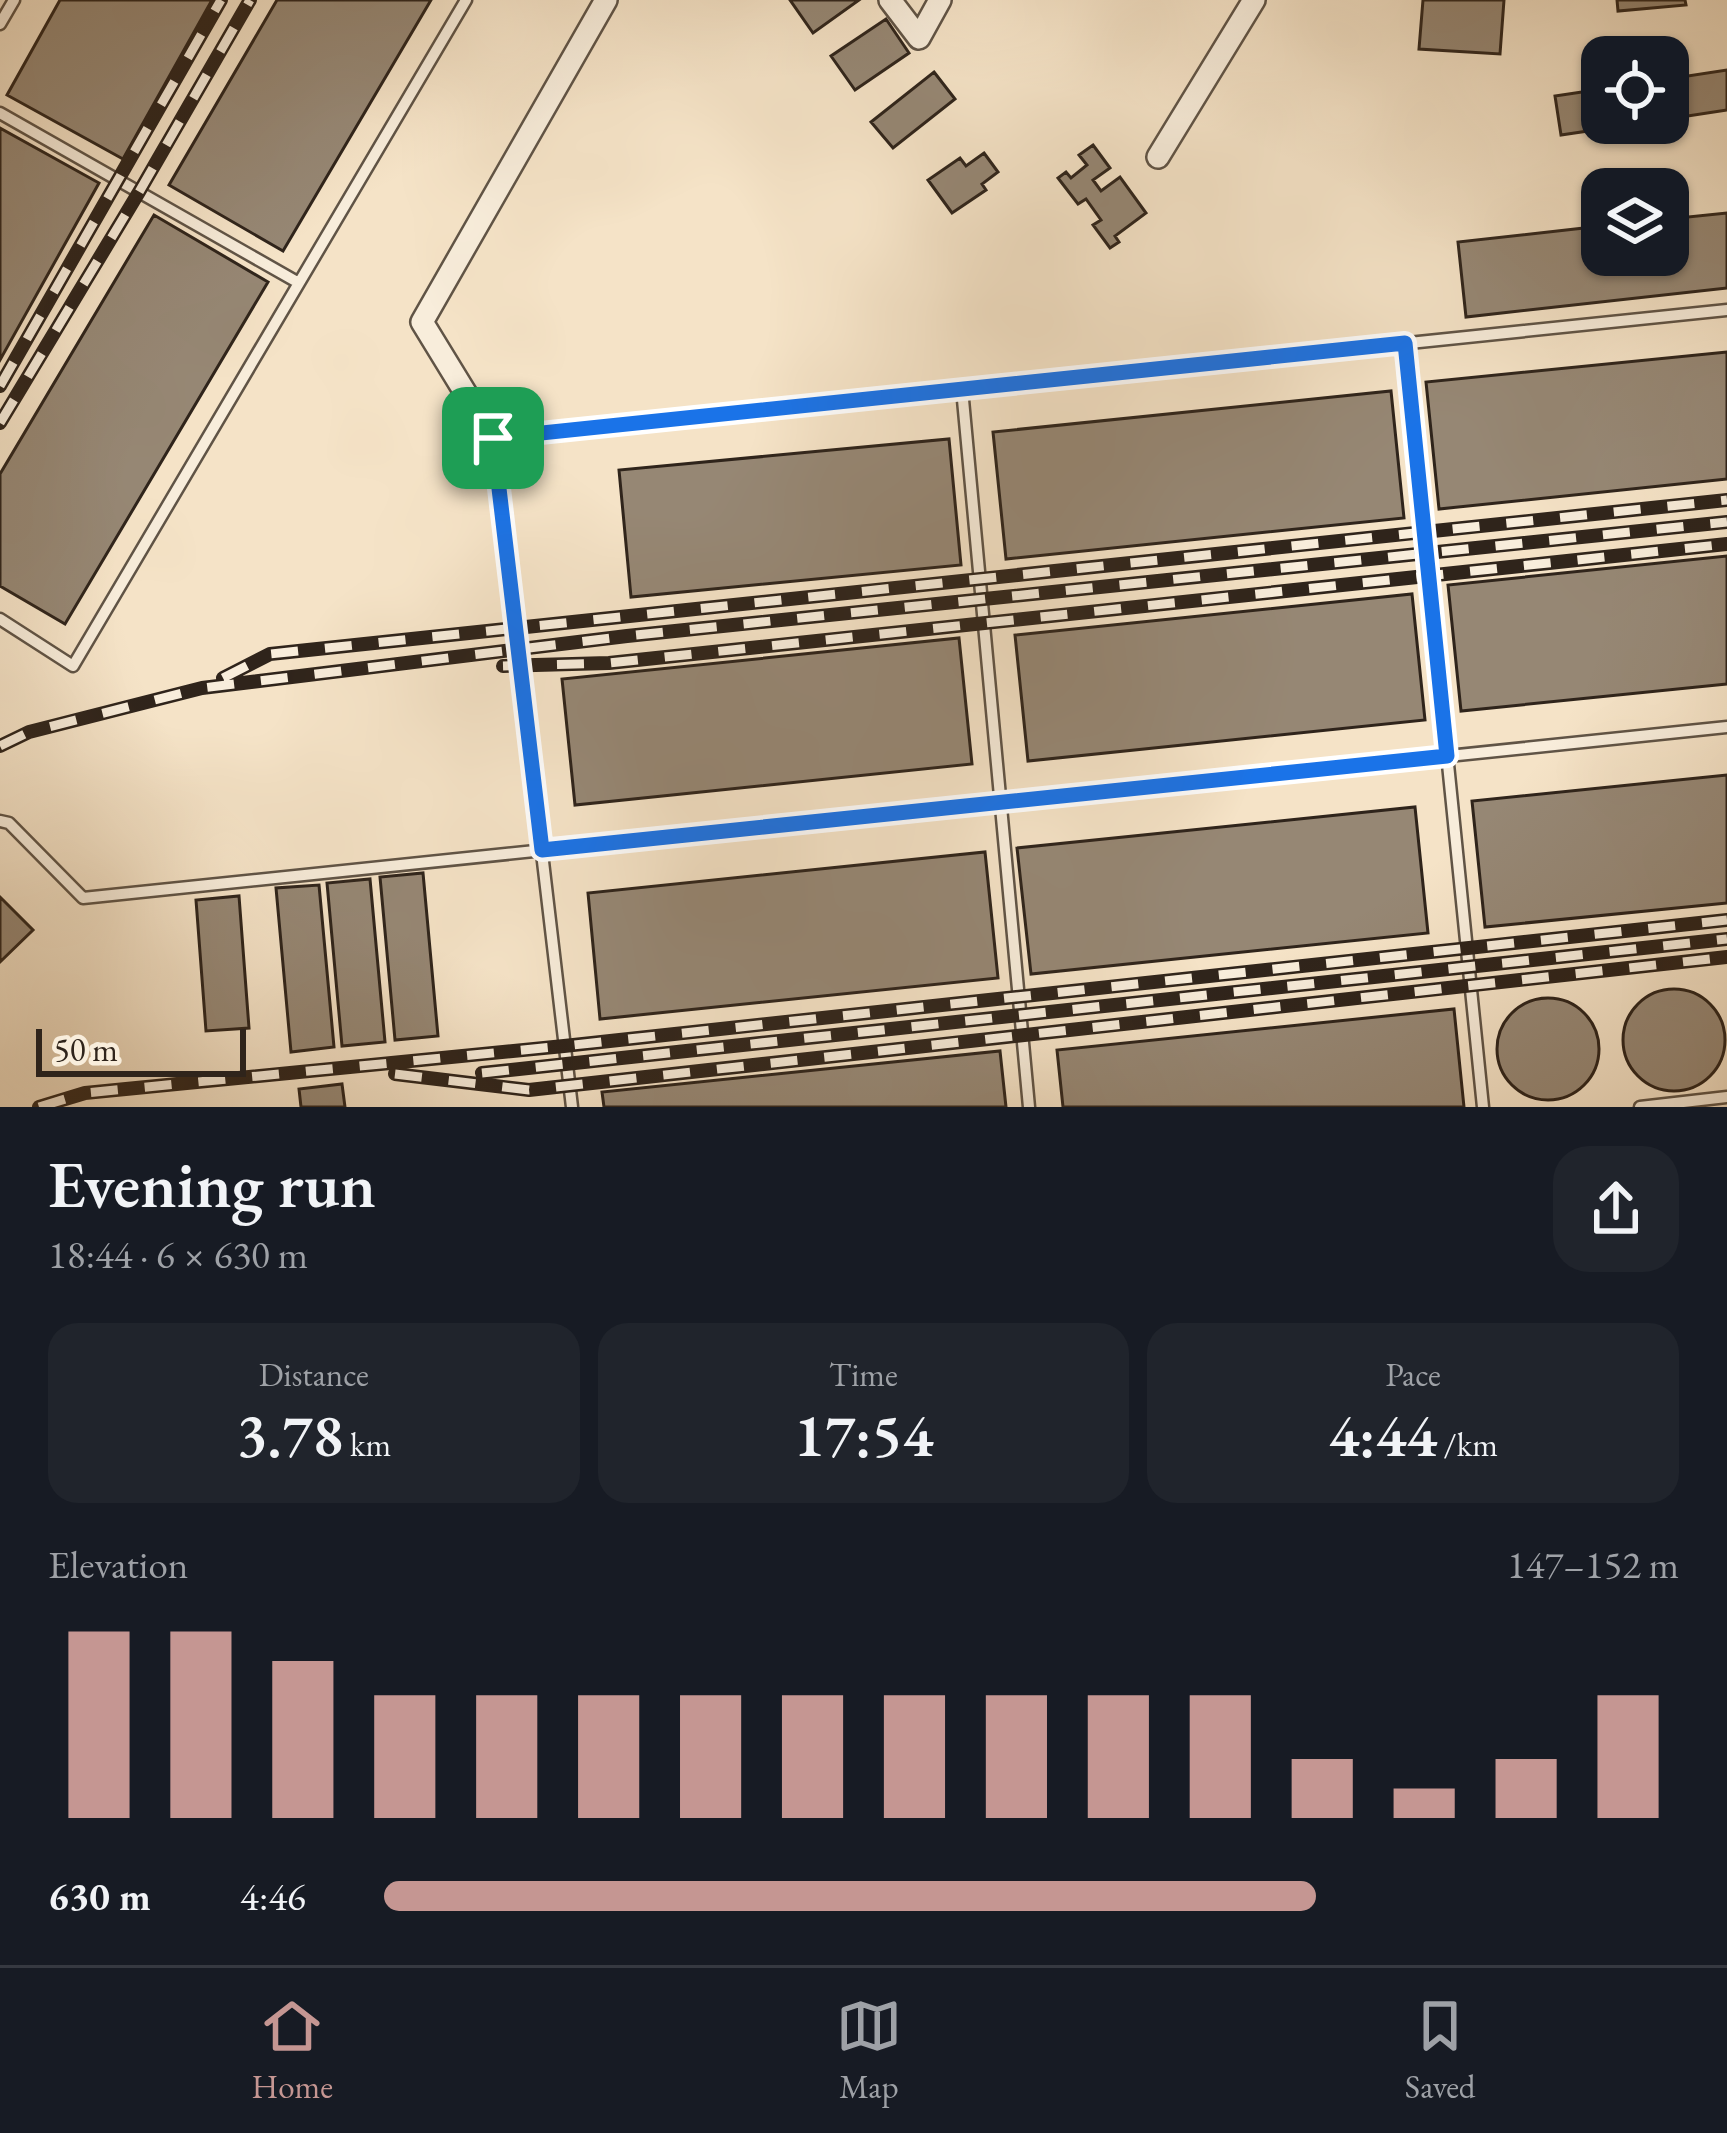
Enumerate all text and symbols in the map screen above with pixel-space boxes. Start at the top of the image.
map controls [1581,36,1689,276]
button: locate [1581,36,1689,144]
button: layers [1581,168,1689,276]
pin [442,387,544,489]
icon: arrive [460,405,526,471]
scale bar [36,1023,246,1076]
text: 50 m [54,1028,118,1071]
text: Evening run [48,1141,376,1227]
button: share [1553,1146,1679,1272]
text: 18:44 · 6 × 630 m [48,1229,308,1280]
text: Distance [259,1353,369,1396]
text: Time [829,1353,898,1396]
text: Pace [1385,1353,1441,1396]
text: 3.78 [237,1396,343,1474]
text: 17:54 [794,1396,933,1474]
text: 4:44 [1328,1396,1437,1474]
text: km [343,1423,391,1466]
text: /km [1437,1423,1498,1466]
text: Elevation [48,1539,188,1590]
text: 147–152 m [1507,1539,1679,1590]
text: 630 m [48,1871,151,1922]
text: 4:46 [240,1871,306,1922]
tab: Home [251,1993,333,2108]
tab: Map [836,1993,902,2108]
tab: Saved [1405,1993,1476,2108]

